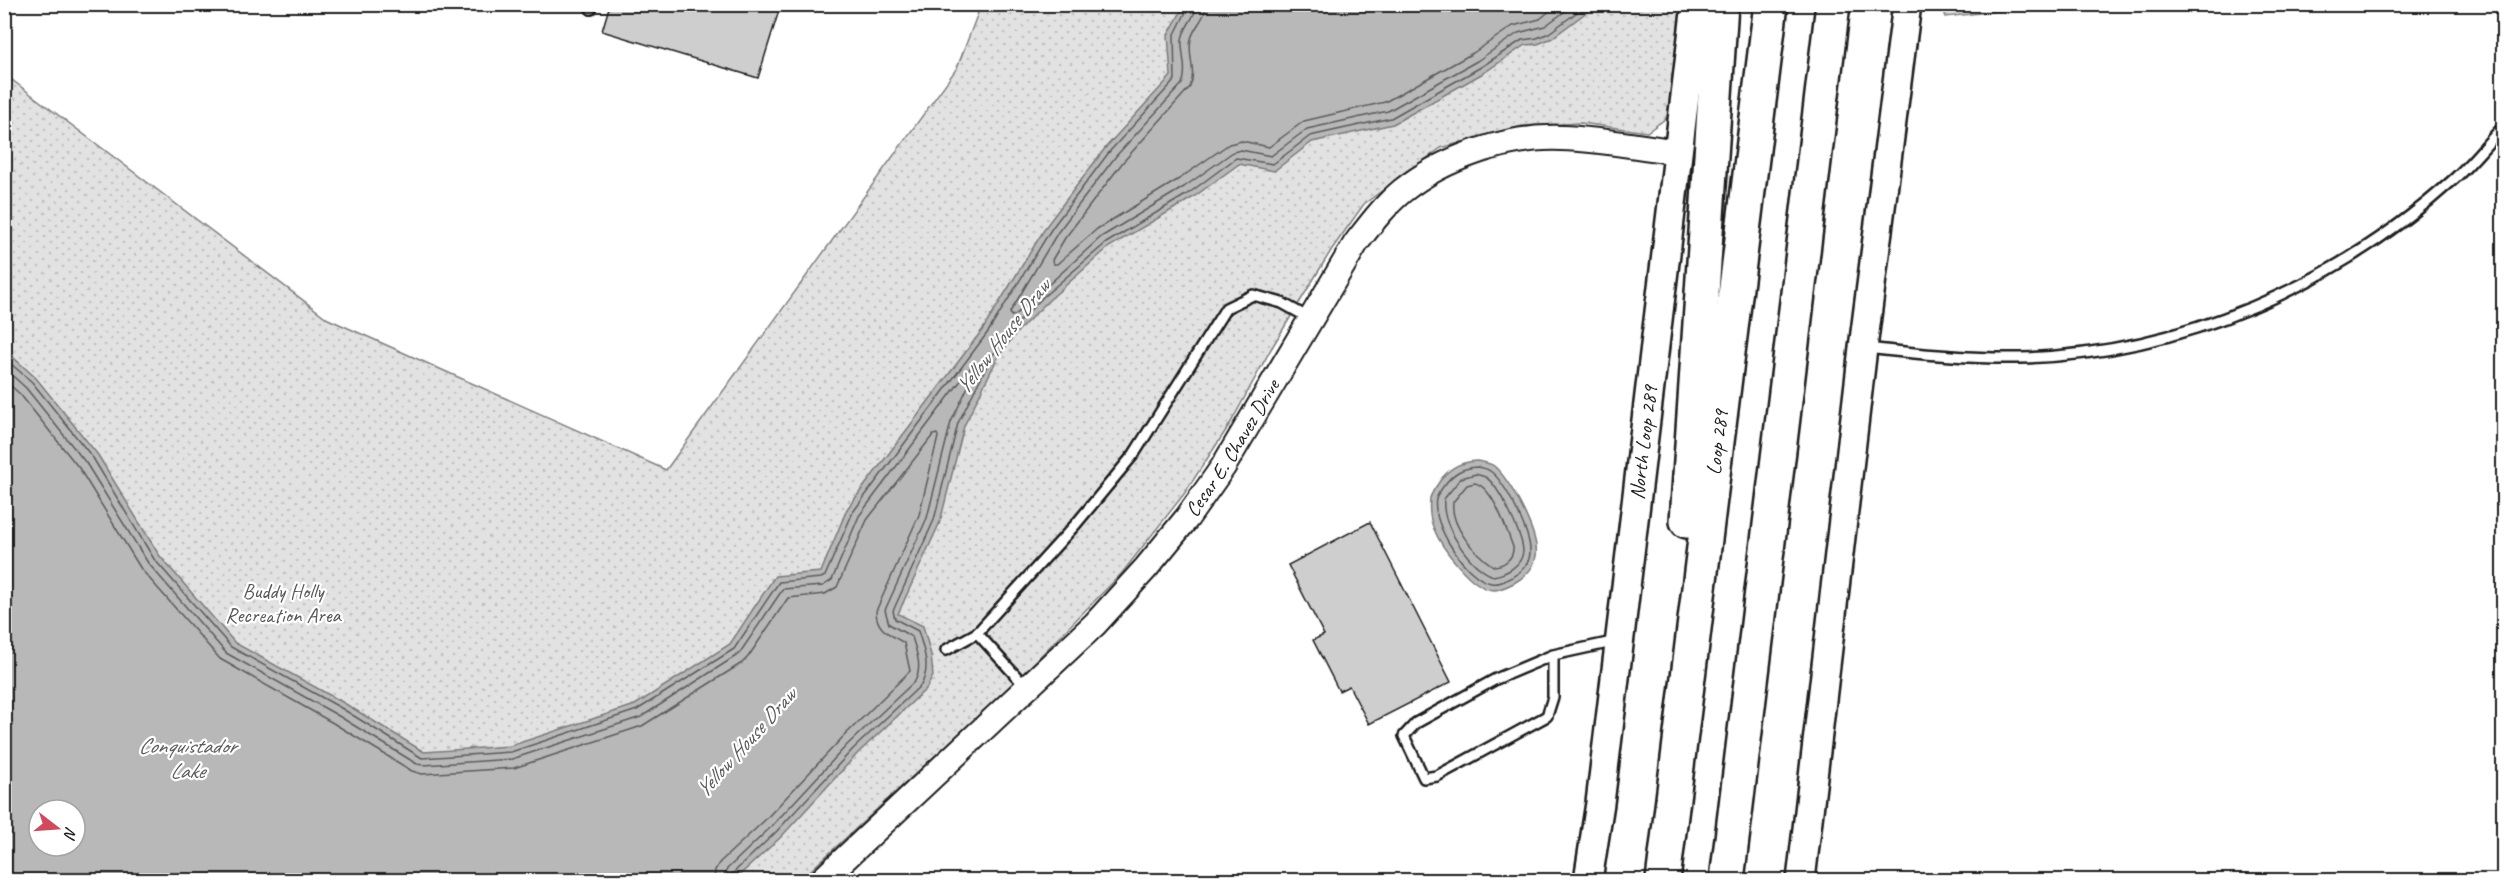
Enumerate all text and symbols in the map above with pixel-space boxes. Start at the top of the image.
water label: Yellow House Draw [949,271,1059,400]
street label: Cesar E. Chavez Drive [1179,373,1286,522]
street label: North Loop 289 [1624,383,1663,501]
street label: Loop 289 [1700,407,1734,476]
park label: Buddy Holly Recreation Area [225,578,342,628]
water label: Yellow House Draw [689,679,805,803]
water label: Conquistador Lake [138,732,240,785]
north arrow [27,798,87,858]
text: N [58,824,81,843]

